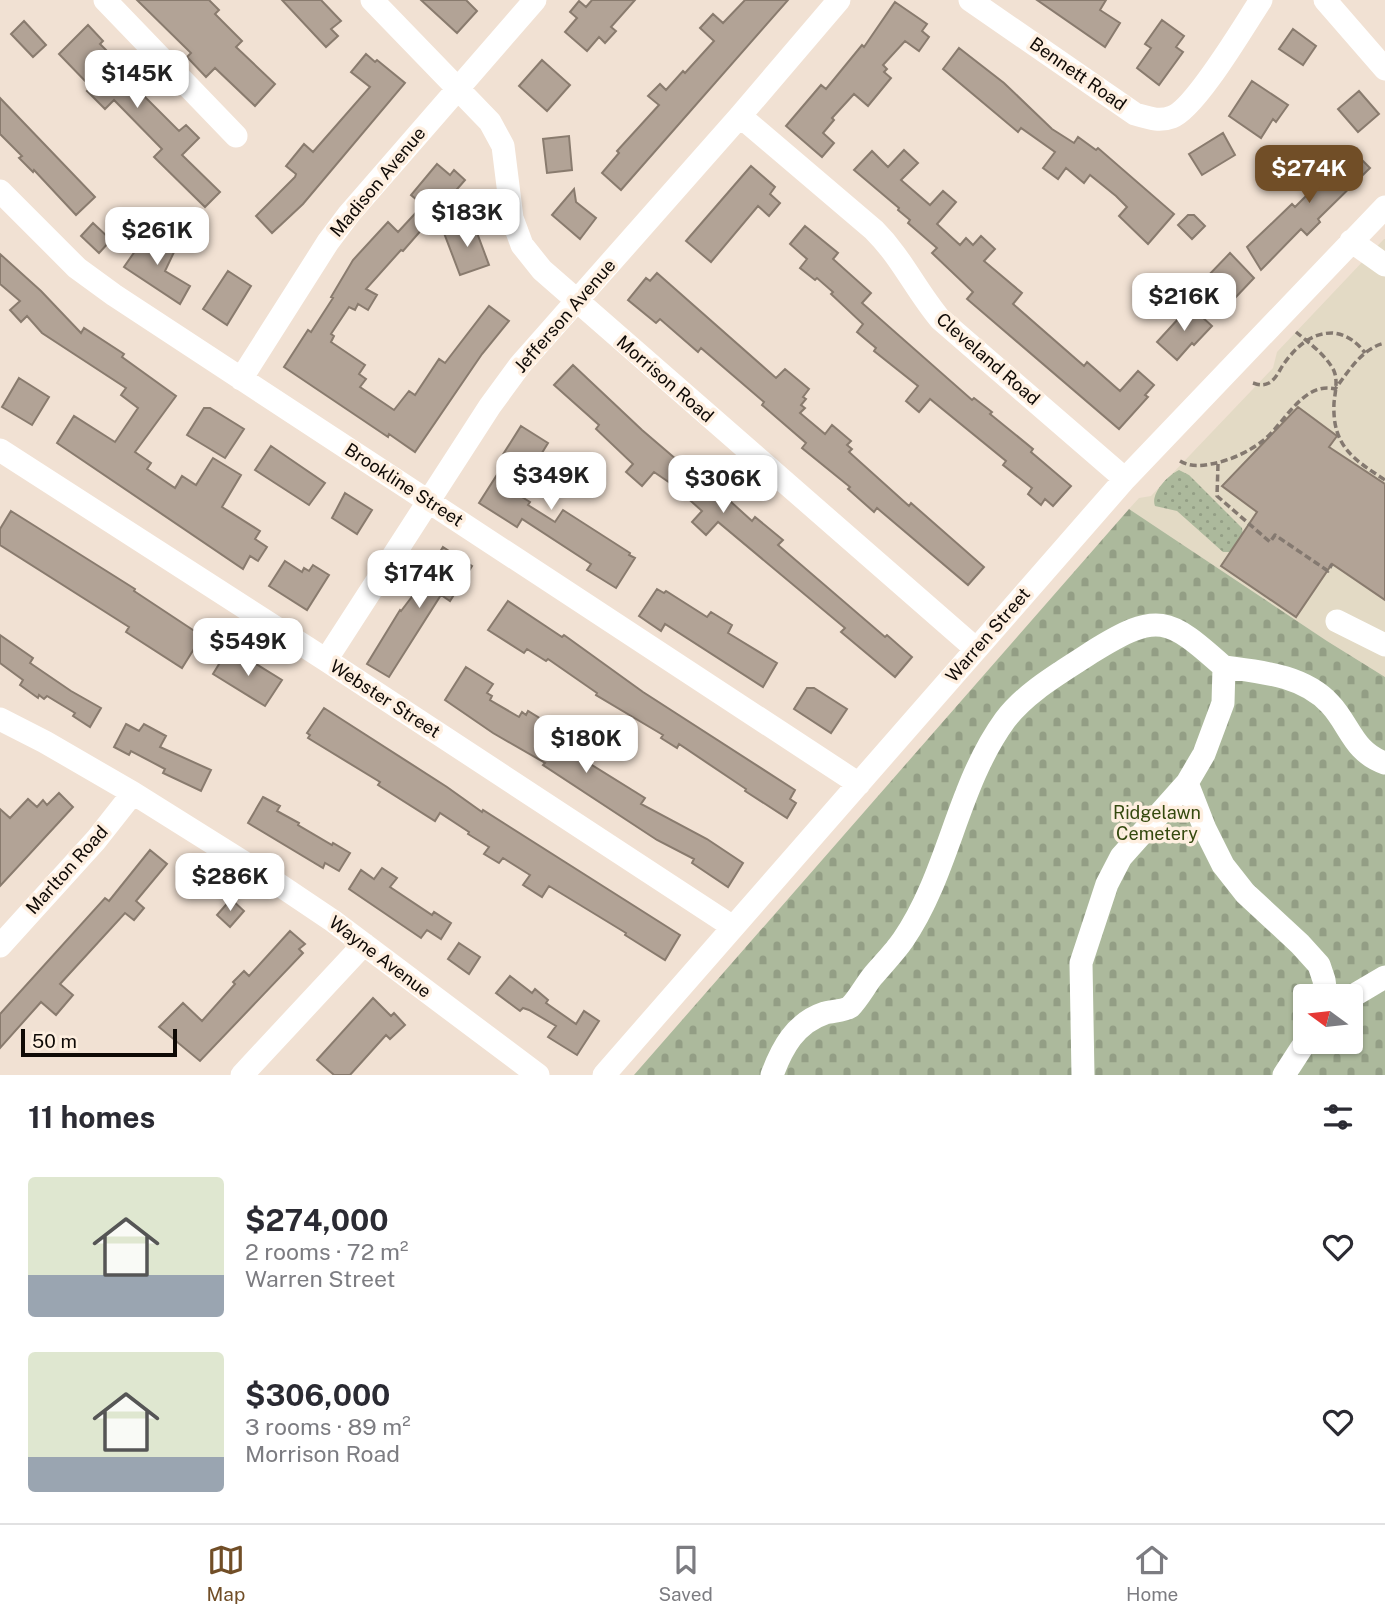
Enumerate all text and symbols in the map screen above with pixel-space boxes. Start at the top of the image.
street label: Bennett Road [1026,33,1131,115]
pin: $145K [88,50,186,110]
text: $145K [101,59,173,86]
street label: Madison Avenue [326,122,430,241]
pin: $274K [1260,146,1358,205]
text: $274K [1271,154,1347,181]
pin: $183K [418,190,516,249]
text: $183K [431,198,503,225]
pin: $261K [108,208,206,267]
text: $261K [121,216,193,243]
street label: Jefferson Avenue [510,255,620,377]
pin: $216K [1135,274,1233,333]
text: $216K [1148,282,1220,309]
street label: Cleveland Road [932,308,1044,409]
street label: Morrison Road [613,331,718,426]
street label: Brookline Street [341,439,467,531]
pin: $349K [502,452,600,512]
pin: $306K [674,456,772,515]
text: $349K [512,461,590,488]
text: $306K [684,464,762,491]
pin: $174K [370,550,468,610]
text: $174K [383,559,455,586]
street label: Warren Street [941,583,1034,686]
pin: $549K [199,618,297,678]
text: $549K [209,627,287,654]
street label: Webster Street [326,655,444,742]
pin: $180K [537,716,635,775]
text: $180K [550,724,622,751]
park label: Ridgelawn Cemetery [1113,802,1201,844]
street label: Marlton Road [21,821,112,918]
pin: $286K [181,853,279,913]
text: $286K [191,862,269,889]
street label: Wayne Avenue [325,911,435,1002]
north arrow [1293,984,1363,1054]
map controls [1293,984,1363,1054]
scale bar [21,1026,177,1058]
text: 50 m [32,1030,77,1052]
icon: filters [1319,1098,1357,1136]
text: 11 homes [28,1099,155,1135]
text: $274,000 [245,1202,389,1238]
icon: home [84,1205,168,1289]
icon: heart [1319,1228,1357,1266]
text: 2 rooms · 72 m² [245,1238,408,1265]
text: Warren Street [245,1265,396,1292]
text: $306,000 [245,1377,390,1413]
icon: home [84,1380,168,1464]
icon: heart [1319,1403,1357,1441]
text: 3 rooms · 89 m² [245,1413,411,1440]
text: Morrison Road [245,1440,400,1467]
tab: Map [207,1541,245,1605]
tab: Saved [658,1541,713,1605]
tab: Home [1126,1541,1178,1605]

